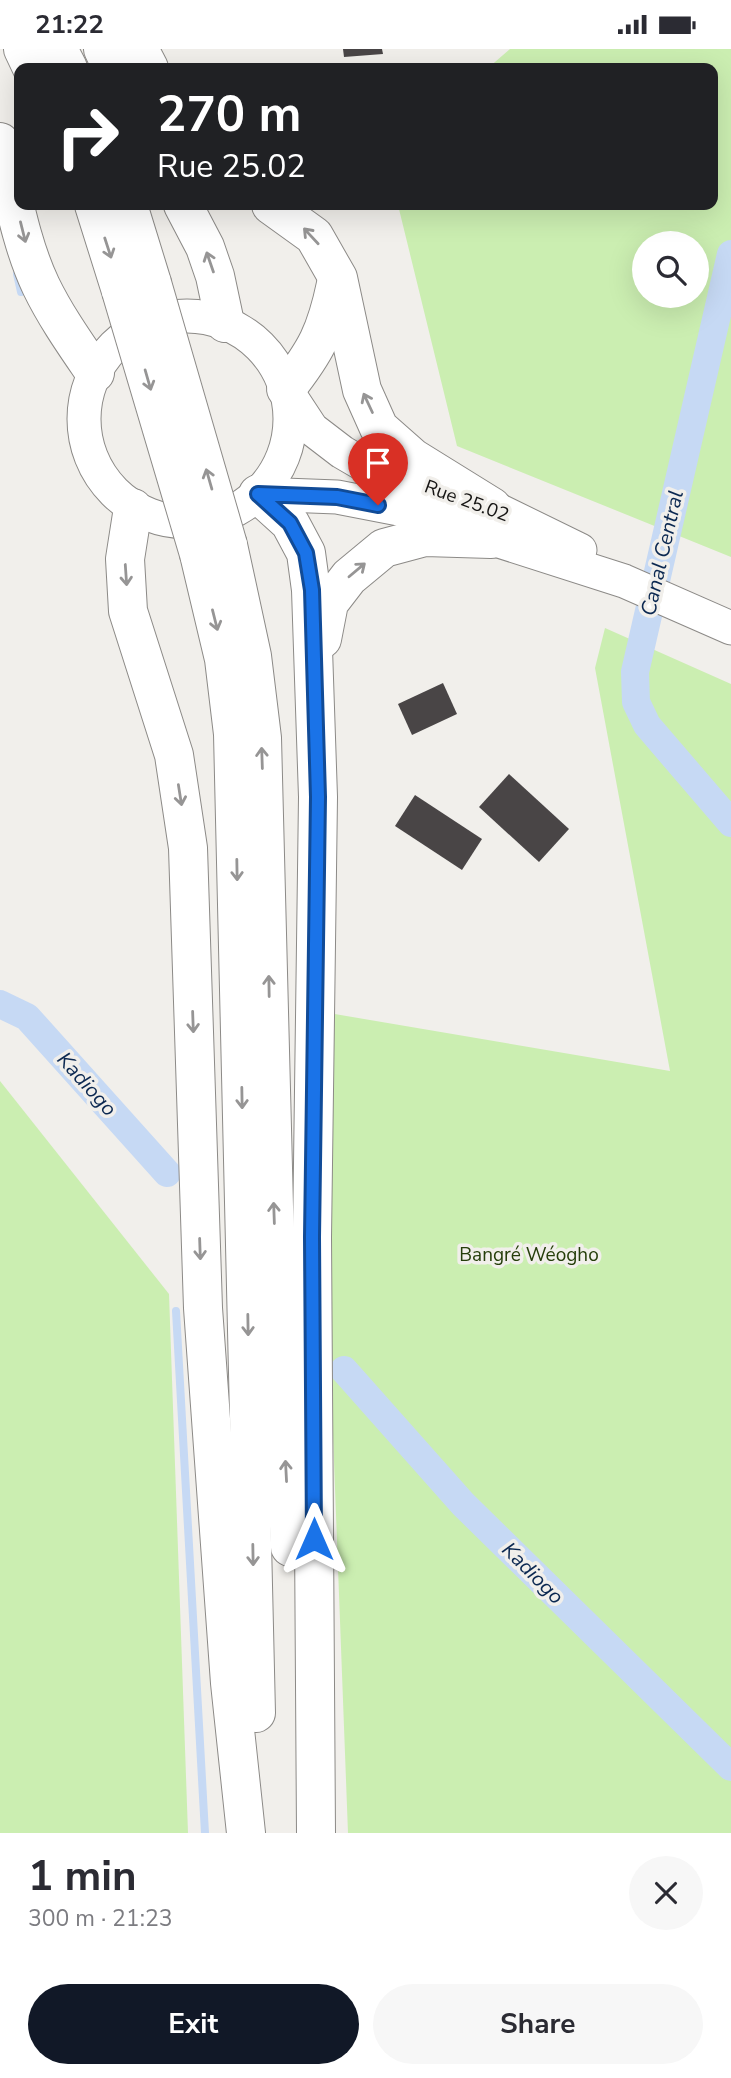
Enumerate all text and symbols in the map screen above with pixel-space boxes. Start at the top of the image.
text: 21:22 [35,7,104,42]
text: 270 m [157,81,301,148]
icon: right [42,91,133,182]
text: Rue 25.02 [157,145,306,188]
one-way arrow [16,220,30,243]
one-way arrow [303,227,319,245]
map controls [632,231,709,308]
button: search [632,231,709,308]
one-way arrow [102,237,115,259]
one-way arrow [203,251,215,273]
one-way arrow [142,369,155,391]
one-way arrow [361,393,374,414]
pin [348,433,408,505]
icon: arrive [359,444,397,482]
one-way arrow [202,468,215,491]
street label: Rue 25.02 [421,474,513,528]
water label: Canal Central [634,487,690,619]
one-way arrow [348,562,366,578]
one-way arrow [120,564,133,586]
one-way arrow [209,608,222,631]
one-way arrow [256,747,269,770]
one-way arrow [174,783,187,806]
one-way arrow [230,859,244,882]
one-way arrow [262,974,276,997]
one-way arrow [186,1010,199,1033]
water label: Kadiogo [51,1046,123,1122]
one-way arrow [236,1086,249,1109]
one-way arrow [268,1202,281,1225]
one-way arrow [194,1238,207,1261]
park label: Bangré Wéogho [459,1242,599,1268]
one-way arrow [241,1313,254,1336]
one-way arrow [279,1460,292,1483]
position arrow [277,1502,351,1576]
water label: Kadiogo [496,1536,570,1610]
one-way arrow [246,1544,260,1567]
text: 1 min [28,1848,137,1905]
button: close [629,1856,703,1930]
text: 300 m · 21:23 [28,1903,173,1934]
button: Exit [28,1984,359,2064]
button: Share [373,1984,703,2064]

